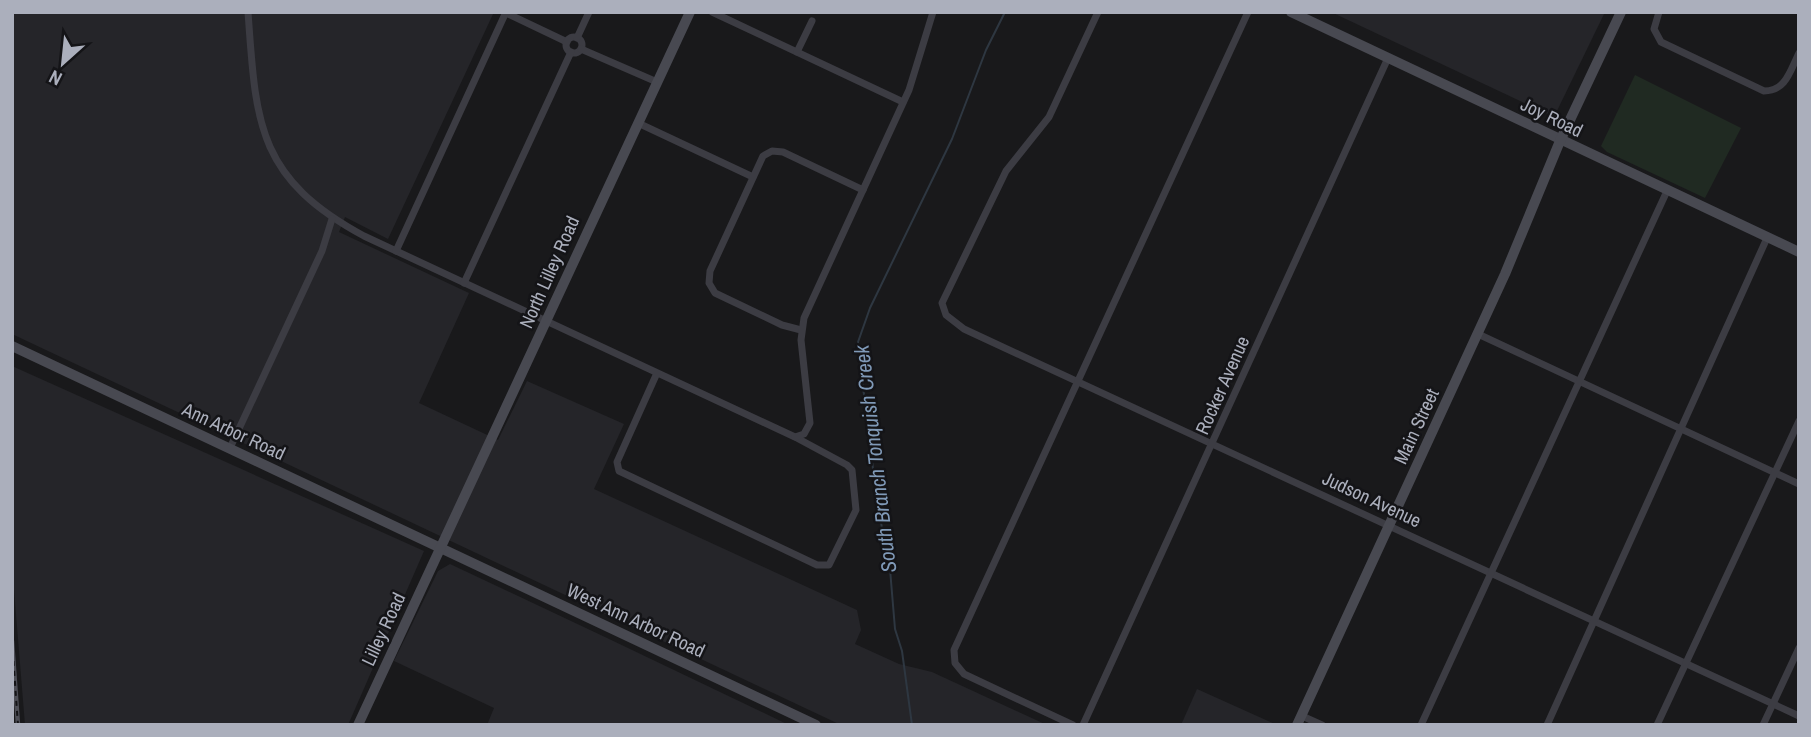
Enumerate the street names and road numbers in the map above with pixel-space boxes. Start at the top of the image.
street label: Joy Road [1517,91,1587,143]
street label: North Lilley Road [513,212,585,332]
street label: Rocker Avenue [1189,332,1255,438]
street label: Main Street [1387,383,1445,468]
street label: Ann Arbor Road [177,395,290,466]
street label: Judson Avenue [1318,465,1426,533]
street label: West Ann Arbor Road [563,577,709,663]
street label: Lilley Road [355,588,411,670]

